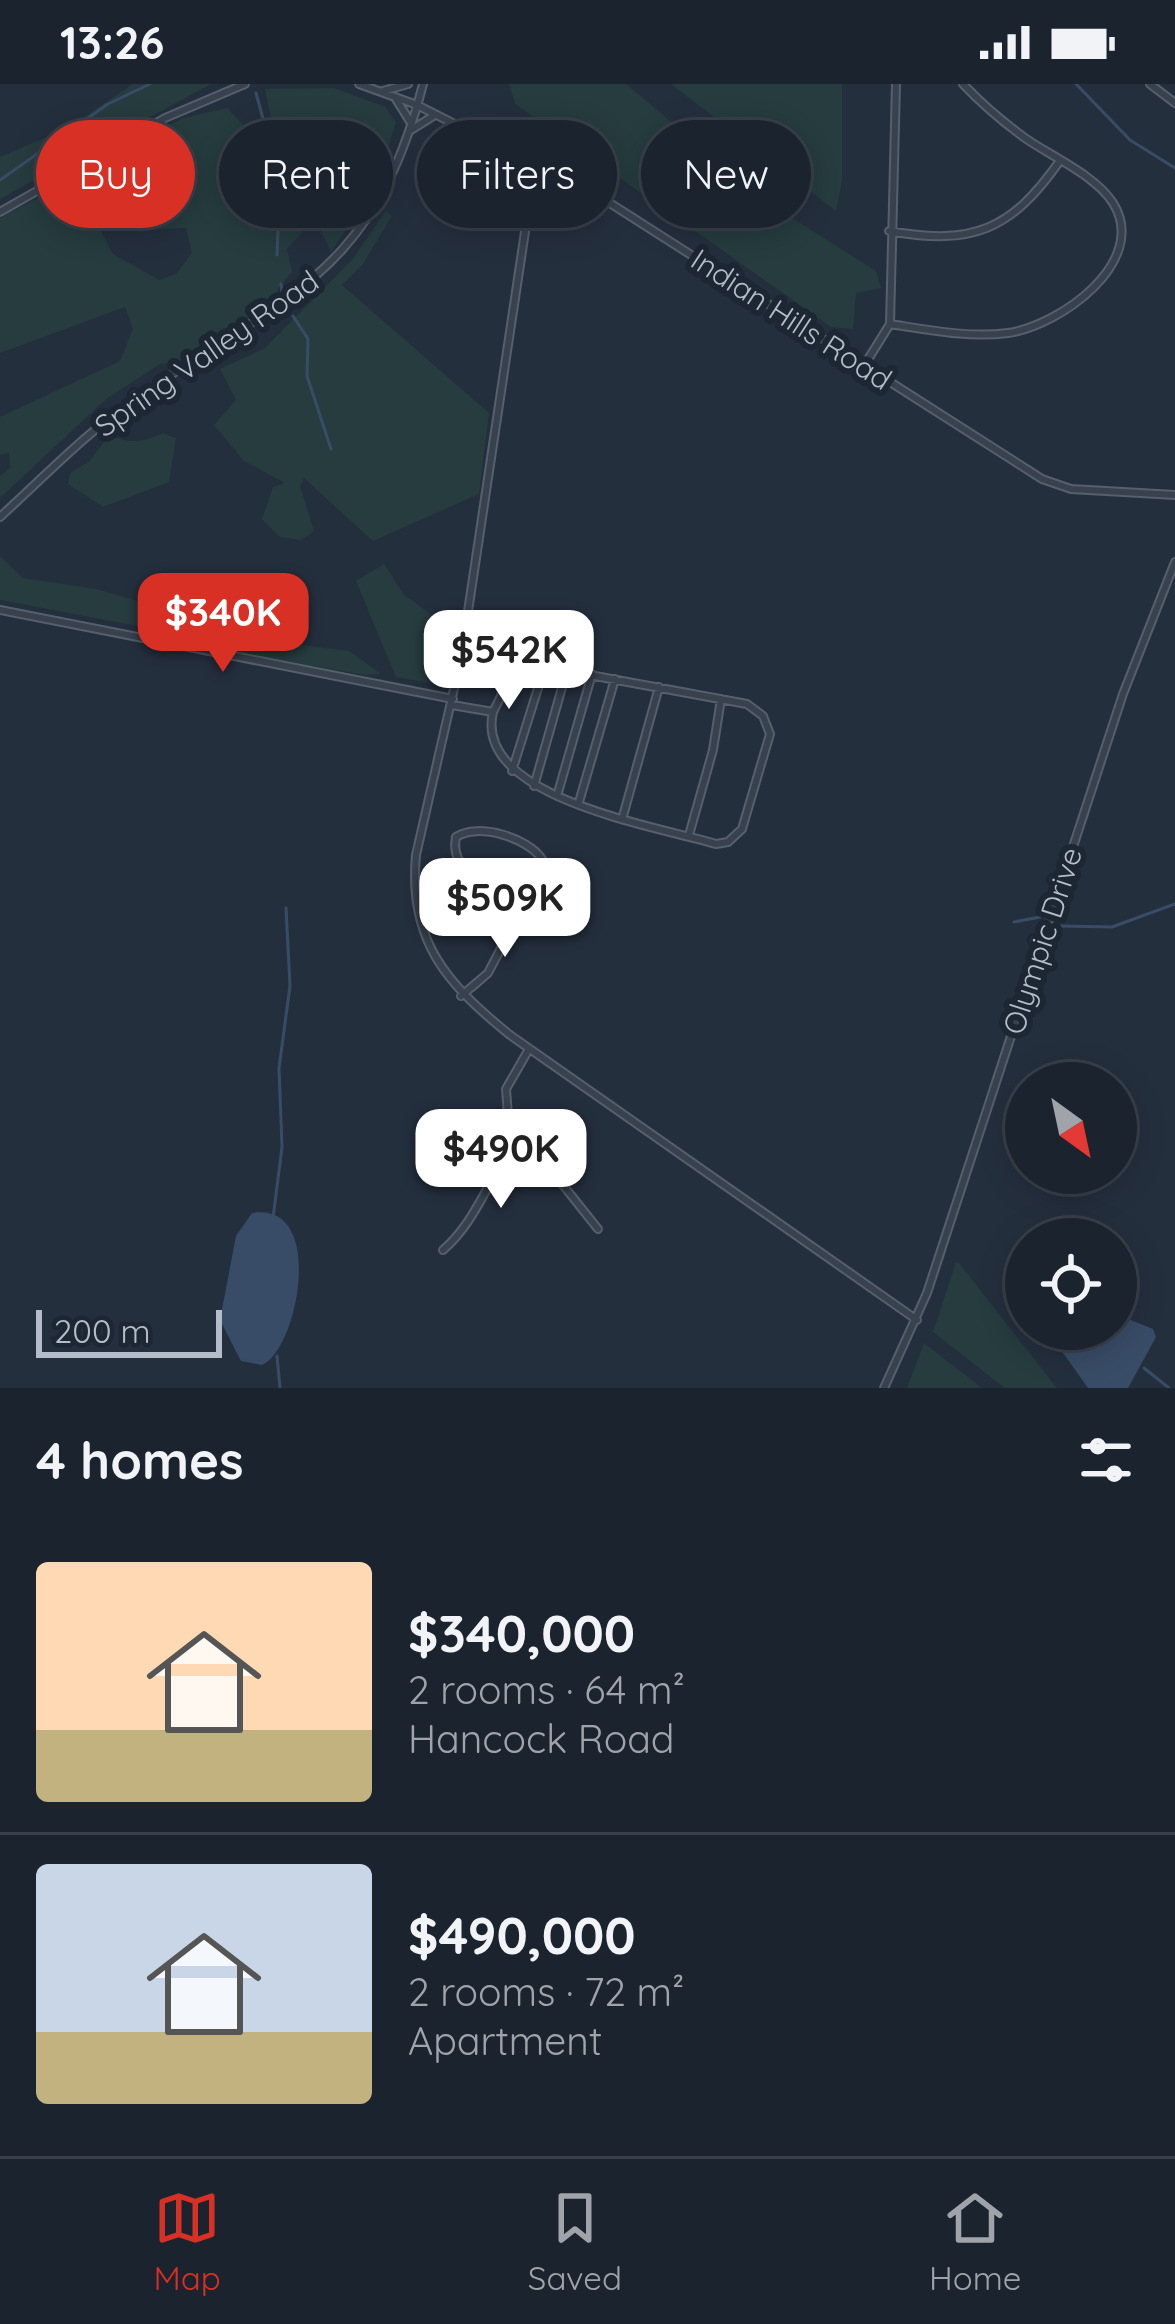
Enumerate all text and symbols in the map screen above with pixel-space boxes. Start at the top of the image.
text: 13:26 [60,14,164,70]
chip: Buy [36,120,195,228]
chip: Rent [219,120,393,228]
chip: Filters [417,120,617,228]
chip: New [641,120,811,228]
street label: Indian Hills Road [684,240,899,398]
street label: Spring Valley Road [87,262,326,445]
pin: $340K [139,573,307,675]
text: $340K [165,587,281,636]
pin: $542K [425,610,593,712]
text: $542K [451,624,567,673]
street label: Olympic Drive [994,842,1090,1039]
pin: $509K [421,858,589,960]
text: $509K [446,872,564,921]
north arrow [1005,1062,1137,1194]
map controls [1005,1062,1137,1350]
pin: $490K [417,1109,585,1211]
text: $490K [442,1123,560,1172]
button: locate [1005,1218,1137,1350]
scale bar [36,1304,222,1357]
text: 200 m [54,1310,151,1351]
icon: filters [1073,1427,1139,1493]
text: 4 homes [36,1428,244,1492]
text: $340,000 [408,1601,635,1665]
icon: home [132,1610,276,1754]
text: 2 rooms · 64 m² [408,1665,685,1714]
text: Hancock Road [408,1714,675,1763]
text: $490,000 [408,1903,636,1967]
icon: home [132,1912,276,2056]
text: 2 rooms · 72 m² [408,1967,684,2016]
text: Apartment [408,2016,602,2065]
tab: Map [154,2185,221,2298]
tab: Saved [528,2185,622,2298]
tab: Home [929,2185,1021,2298]

